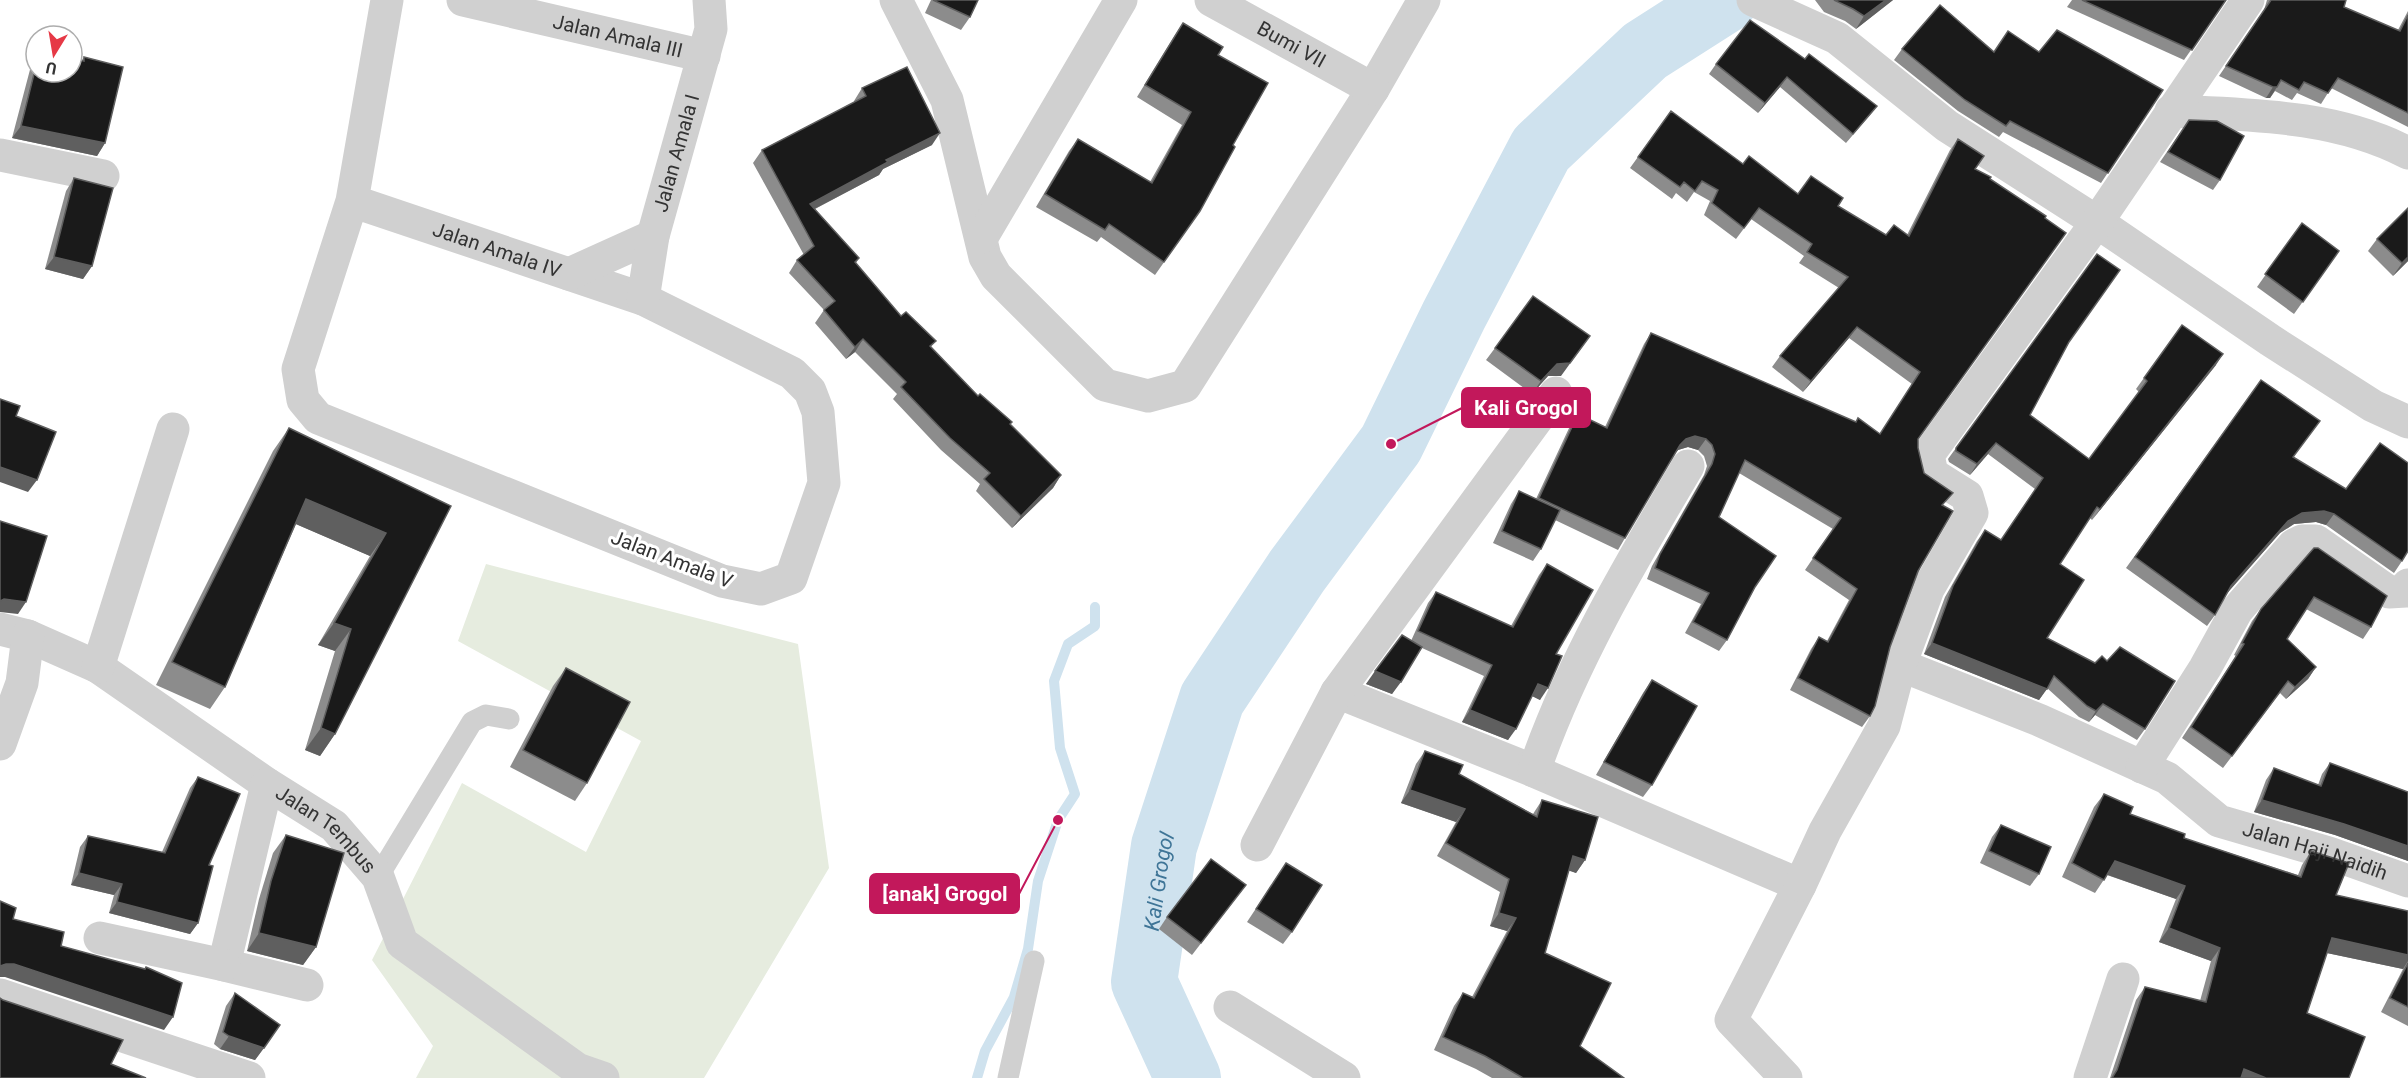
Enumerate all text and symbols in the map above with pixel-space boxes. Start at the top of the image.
street label: Jalan Amala III [551,9,685,63]
street label: Bumi VII [1253,16,1330,73]
north arrow [24,24,84,84]
text: U [44,58,58,79]
street label: Jalan Amala I [648,91,704,215]
street label: Jalan Amala IV [430,217,565,283]
callout: Kali Grogol [1462,388,1590,427]
text: Kali Grogol [1474,396,1578,420]
street label: Jalan Amala V [608,525,737,593]
street label: Jalan Tembus [271,780,381,878]
street label: Jalan Haji Naidih [2240,816,2391,885]
water label: Kali Grogol [1140,828,1180,932]
callout: [anak] Grogol [870,874,1019,913]
text: [anak] Grogol [882,882,1008,906]

